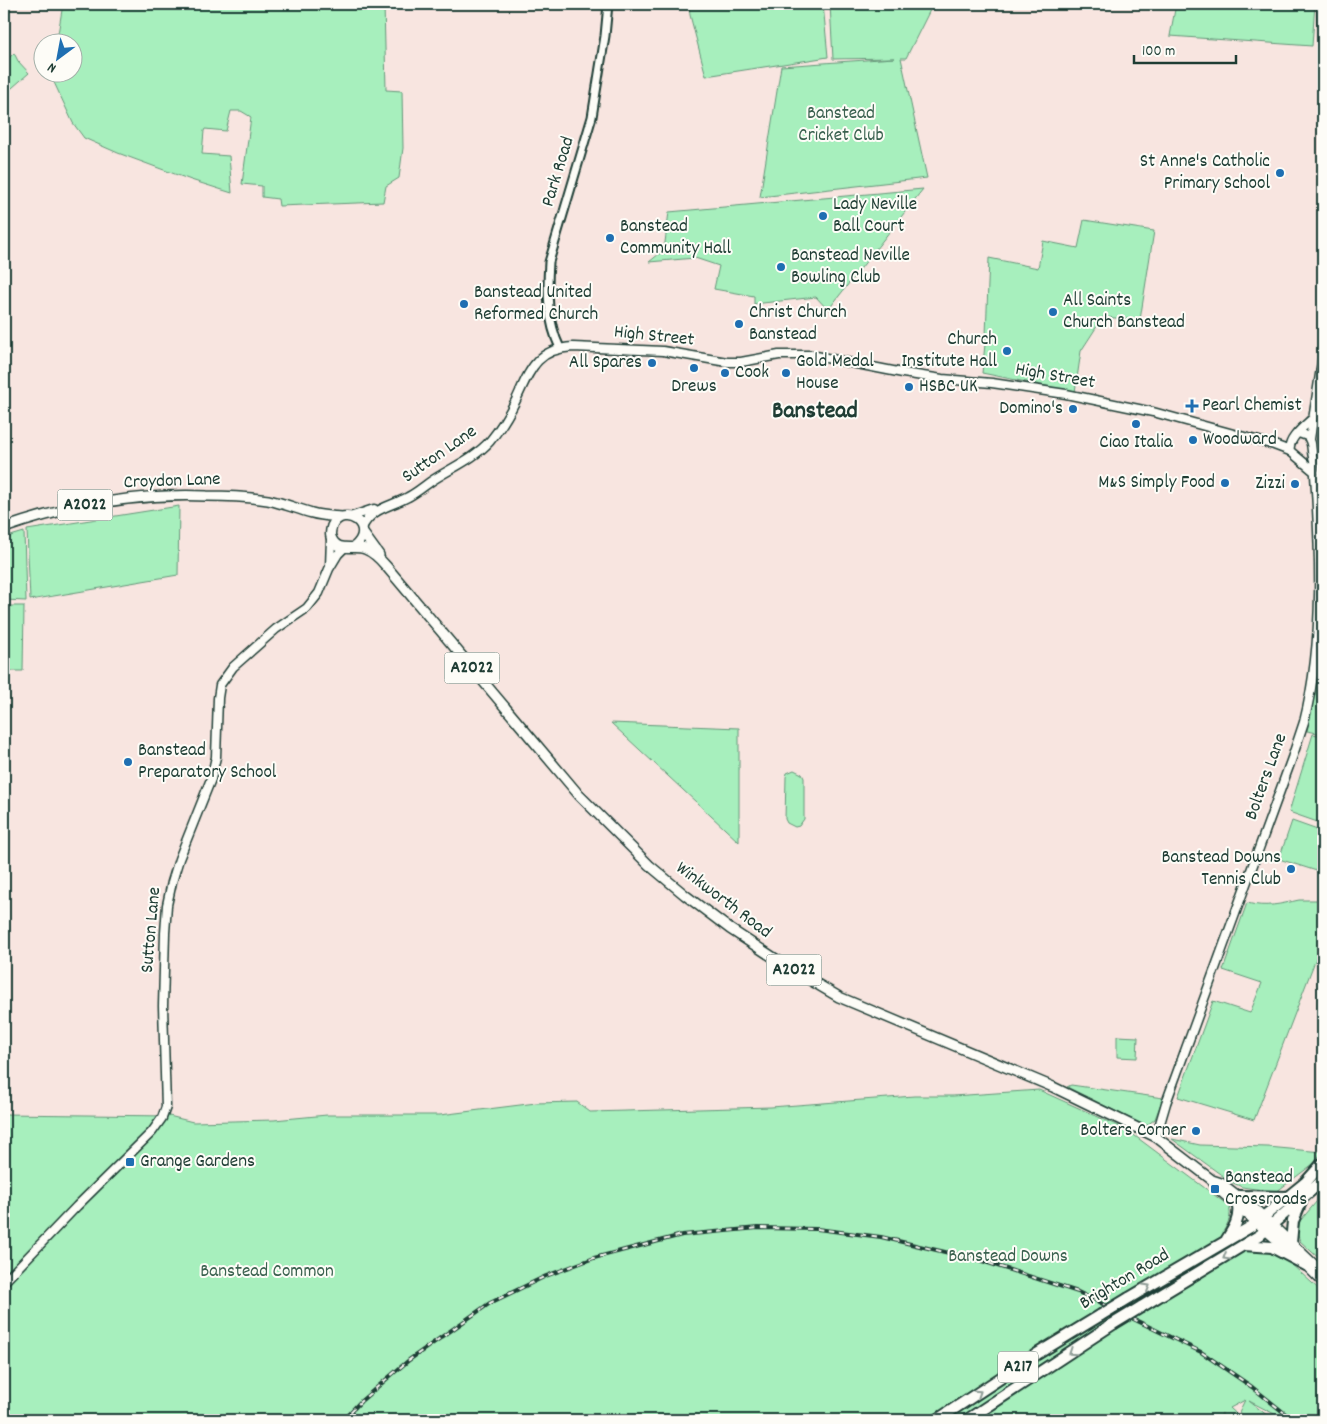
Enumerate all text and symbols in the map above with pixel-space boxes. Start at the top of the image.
north arrow [32,32,82,82]
scale bar [1134,32,1237,64]
text: 100 m [1142,41,1175,63]
text: N [44,57,60,78]
park label: Banstead Cricket Club [798,101,884,150]
street label: Park Road [536,133,582,211]
place label: St Anne's Catholic Primary School [1140,149,1270,198]
marker: St Anne's Catholic Primary School [1274,167,1286,179]
place label: Lady Neville Ball Court [833,192,917,241]
marker: Lady Neville Ball Court [817,210,829,222]
place label: Banstead Community Hall [620,214,732,263]
marker: Banstead Community Hall [604,232,616,244]
place label: Banstead Neville Bowling Club [791,243,910,292]
marker: Banstead Neville Bowling Club [775,261,787,273]
place label: Banstead United Reformed Church [474,280,598,329]
place label: All Saints Church Banstead [1063,288,1185,337]
marker: Banstead United Reformed Church [458,298,470,310]
place label: Christ Church Banstead [749,300,847,349]
marker: All Saints Church Banstead [1047,306,1059,318]
marker: Christ Church Banstead [733,318,745,330]
street label: High Street [612,319,696,355]
place label: Church Institute Hall [901,327,997,376]
marker: Church Institute Hall [1001,345,1013,357]
place label: Gold Medal House [796,349,874,398]
place label: All Spares [569,350,642,377]
marker: All Spares [646,357,658,369]
street label: High Street [1013,357,1097,397]
place label: Cook [735,360,769,387]
marker: Drews [688,362,700,374]
marker: Cook [719,367,731,379]
marker: Gold Medal House [780,367,792,379]
place label: Drews [671,374,717,401]
place label: HSBC UK [919,374,978,401]
marker: HSBC UK [903,381,915,393]
place label: Pearl Chemist [1202,393,1302,420]
district label: Banstead [772,395,858,429]
place label: Domino's [999,396,1063,423]
marker: Pearl Chemist [1186,400,1198,412]
marker: Domino's [1067,403,1079,415]
marker: Ciao Italia [1130,418,1142,430]
street label: Sutton Lane [397,419,483,491]
place label: Woodward [1203,427,1277,454]
place label: Ciao Italia [1099,430,1174,457]
marker: Woodward [1187,434,1199,446]
street label: Croydon Lane [123,467,221,497]
place label: M&S Simply Food [1098,470,1215,497]
place label: Zizzi [1255,471,1286,498]
marker: M&S Simply Food [1219,477,1231,489]
marker: Zizzi [1289,478,1301,490]
road number: A2022 [58,490,112,520]
road number: A2022 [444,652,500,684]
street label: Bolters Lane [1239,730,1295,824]
place label: Banstead Preparatory School [138,738,277,787]
marker: Banstead Preparatory School [122,756,134,768]
place label: Banstead Downs Tennis Club [1161,845,1281,894]
street label: Winkworth Road [669,856,777,946]
marker: Banstead Downs Tennis Club [1285,863,1297,875]
street label: Sutton Lane [135,886,169,974]
road number: A2022 [766,954,822,986]
place label: Bolters Corner [1080,1118,1186,1145]
marker: Bolters Corner [1190,1125,1202,1137]
place label: Grange Gardens [140,1149,255,1176]
marker: Grange Gardens [124,1156,136,1168]
place label: Banstead Crossroads [1225,1165,1307,1214]
marker: Banstead Crossroads [1209,1183,1221,1195]
street label: Brighton Road [1075,1242,1175,1318]
park label: Banstead Downs [948,1244,1068,1271]
one-way arrow [1222,1250,1231,1260]
park label: Banstead Common [200,1259,334,1286]
one-way arrow [1141,1284,1150,1294]
one-way arrow [1069,1346,1078,1355]
road number: A217 [998,1351,1038,1382]
one-way arrow [973,1390,982,1400]

